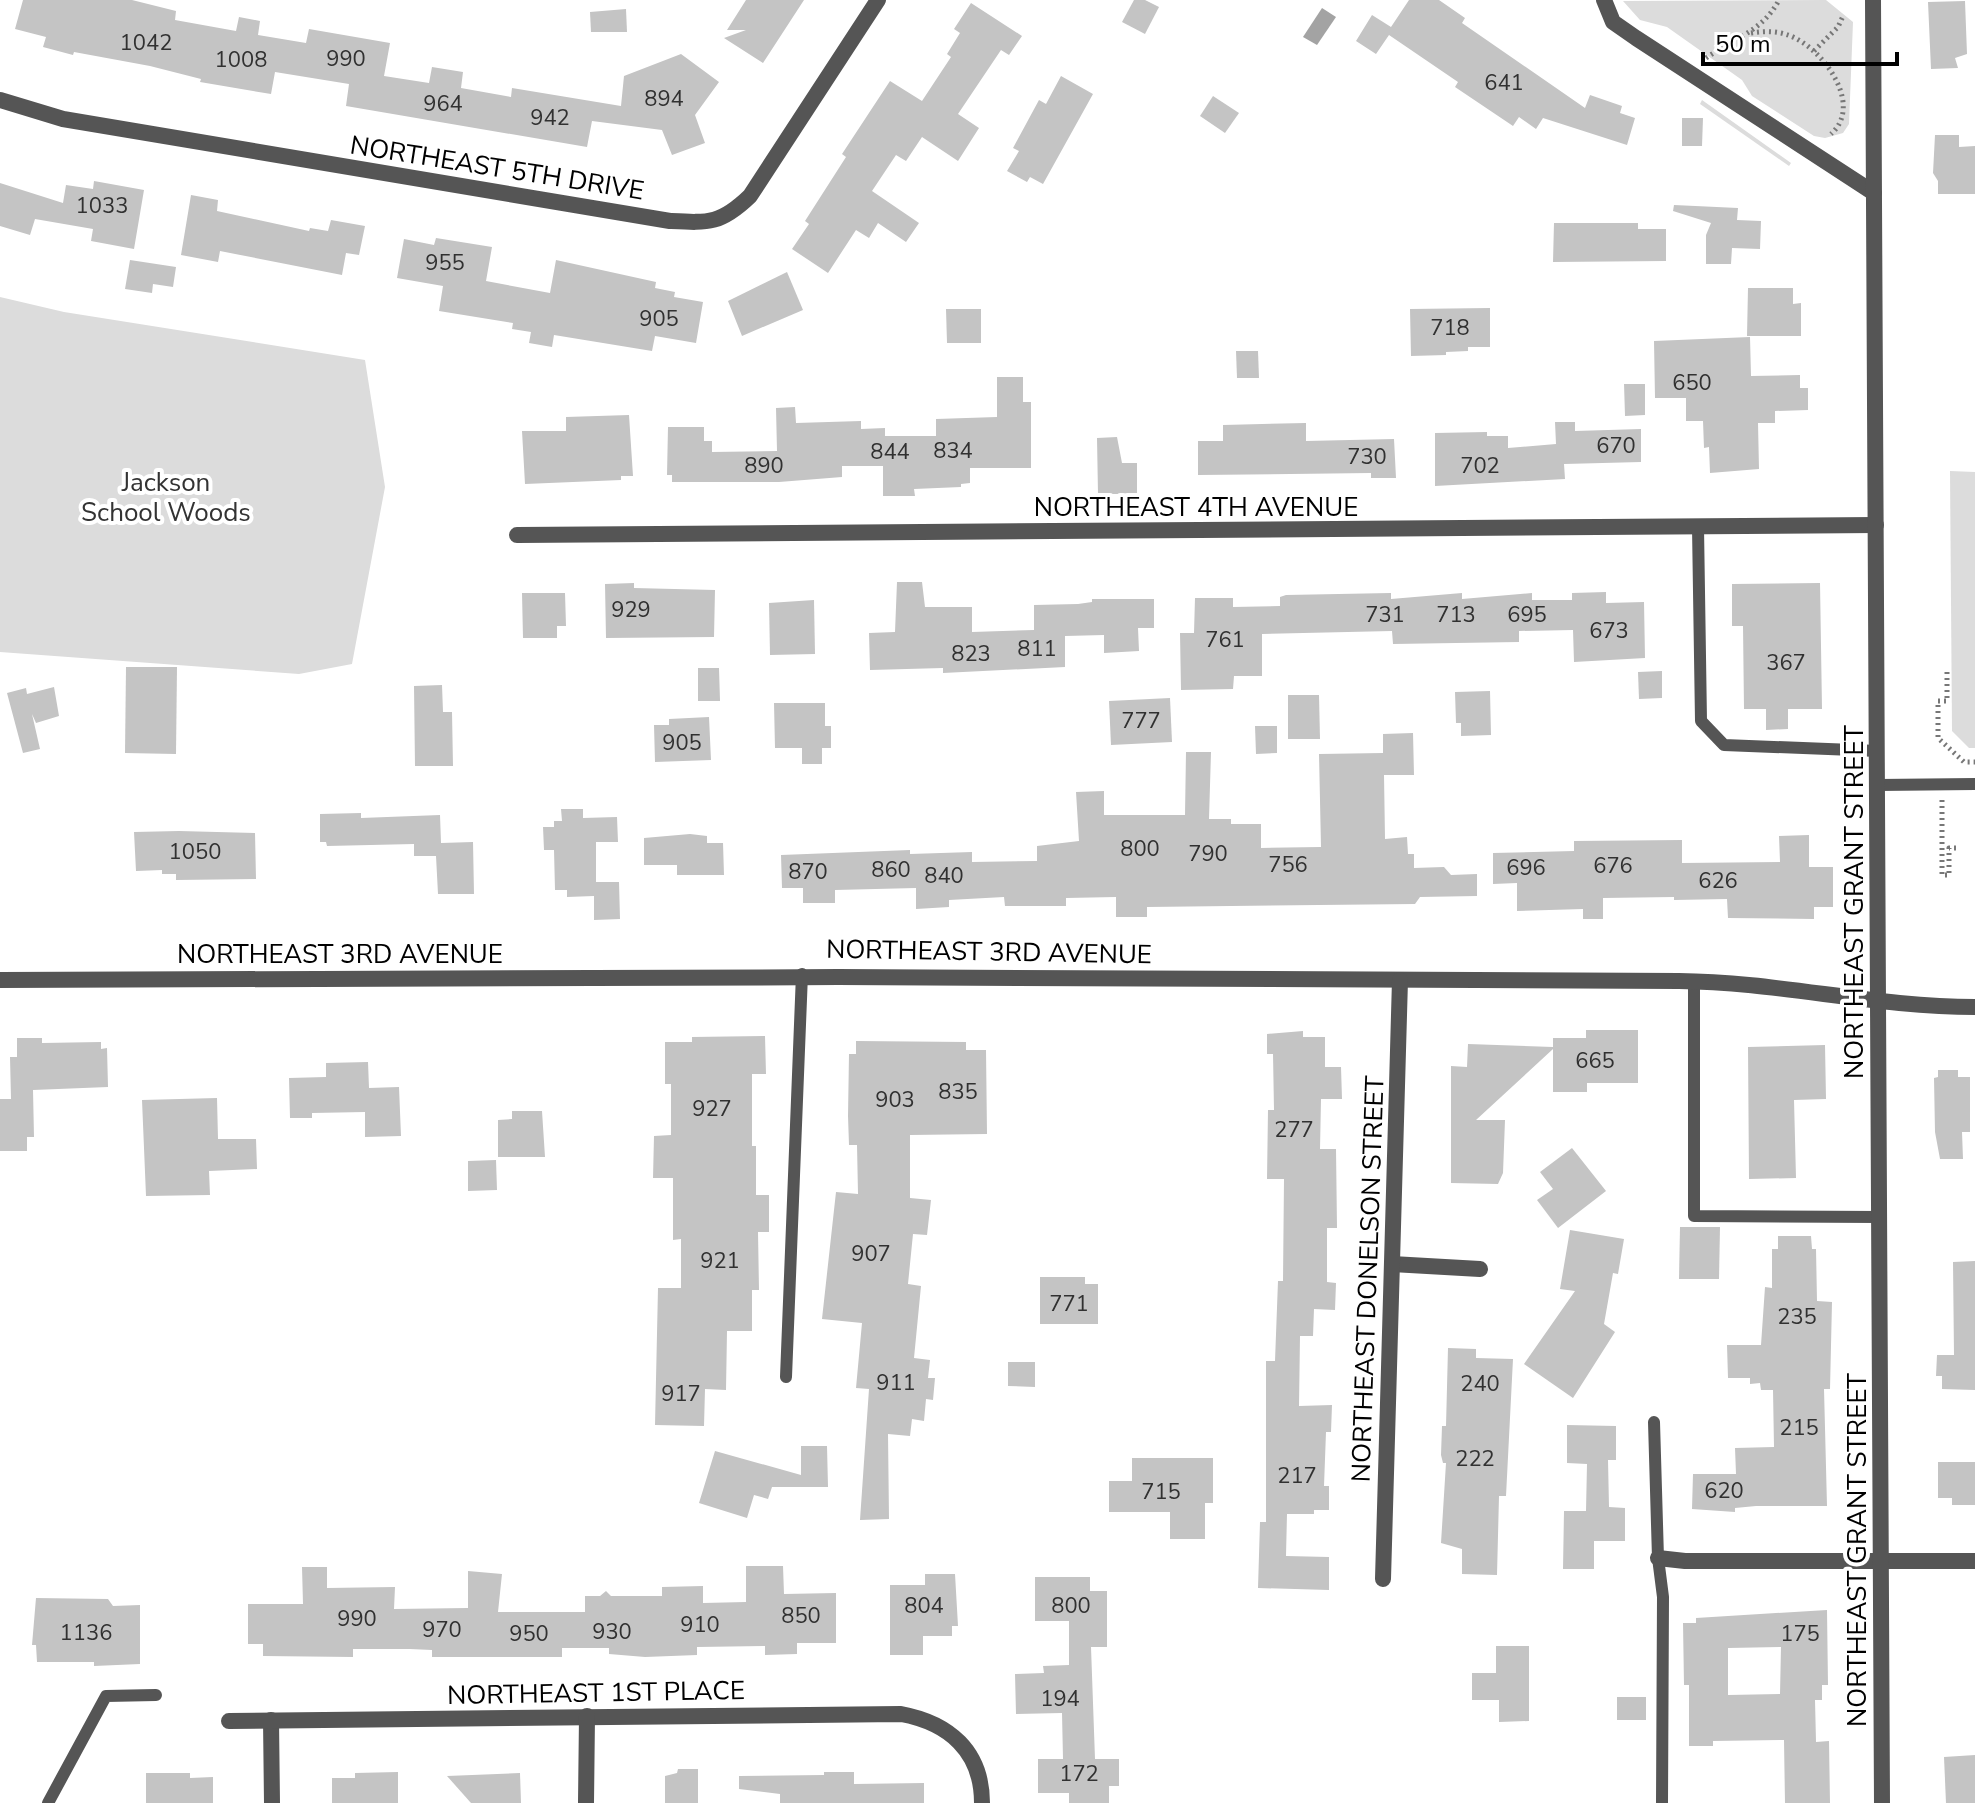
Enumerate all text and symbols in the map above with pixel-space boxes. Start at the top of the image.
scale bar [1703,16,1897,66]
house number: 1042 [120,28,172,58]
text: 50 m [1715,28,1771,60]
house number: 990 [326,44,366,74]
house number: 1008 [215,45,267,75]
house number: 641 [1484,68,1524,98]
house number: 894 [644,84,684,114]
house number: 964 [423,89,463,119]
house number: 942 [530,103,570,133]
street label: NORTHEAST 5TH DRIVE [348,127,646,209]
house number: 1033 [76,191,128,221]
house number: 955 [425,248,465,278]
house number: 905 [639,304,679,334]
house number: 718 [1430,313,1470,343]
house number: 650 [1672,368,1712,398]
house number: 670 [1596,431,1636,461]
house number: 834 [933,436,973,466]
house number: 844 [870,437,910,467]
house number: 730 [1347,442,1387,472]
house number: 890 [744,451,784,481]
house number: 702 [1460,451,1500,481]
park label: Jackson School Woods [81,465,251,530]
street label: NORTHEAST 4TH AVENUE [1034,490,1358,525]
house number: 929 [611,595,651,625]
house number: 731 [1365,600,1405,630]
house number: 713 [1436,600,1476,630]
house number: 695 [1507,600,1547,630]
house number: 673 [1589,616,1629,646]
house number: 761 [1205,625,1245,655]
house number: 811 [1017,634,1057,664]
house number: 823 [951,639,991,669]
house number: 367 [1766,648,1806,678]
house number: 777 [1121,706,1161,736]
street label: NORTHEAST GRANT STREET [1837,725,1872,1079]
house number: 905 [662,728,702,758]
house number: 800 [1120,834,1160,864]
house number: 1050 [169,837,221,867]
house number: 790 [1188,839,1228,869]
house number: 756 [1268,850,1308,880]
house number: 676 [1593,851,1633,881]
house number: 696 [1506,853,1546,883]
house number: 860 [871,855,911,885]
house number: 870 [788,857,828,887]
house number: 840 [924,861,964,891]
house number: 626 [1698,866,1738,896]
street label: NORTHEAST 3RD AVENUE [826,932,1152,972]
street label: NORTHEAST 3RD AVENUE [177,937,503,972]
house number: 665 [1575,1046,1615,1076]
street label: NORTHEAST DONELSON STREET [1343,1075,1393,1483]
house number: 835 [938,1077,978,1107]
house number: 903 [875,1085,915,1115]
house number: 927 [692,1094,732,1124]
house number: 277 [1274,1115,1314,1145]
house number: 907 [851,1239,891,1269]
house number: 921 [700,1246,740,1276]
house number: 771 [1049,1289,1089,1319]
house number: 235 [1777,1302,1817,1332]
house number: 911 [876,1368,916,1398]
house number: 240 [1460,1369,1500,1399]
street label: NORTHEAST GRANT STREET [1840,1373,1875,1727]
house number: 917 [661,1379,701,1409]
house number: 215 [1779,1413,1819,1443]
house number: 222 [1455,1444,1495,1474]
house number: 217 [1277,1461,1317,1491]
house number: 620 [1704,1476,1744,1506]
house number: 715 [1141,1477,1181,1507]
house number: 804 [904,1591,944,1621]
house number: 800 [1051,1591,1091,1621]
house number: 850 [781,1601,821,1631]
house number: 990 [337,1604,377,1634]
house number: 910 [680,1610,720,1640]
house number: 970 [422,1615,462,1645]
house number: 930 [592,1617,632,1647]
house number: 1136 [60,1618,112,1648]
house number: 950 [509,1619,549,1649]
house number: 175 [1780,1619,1820,1649]
street label: NORTHEAST 1ST PLACE [447,1673,745,1713]
house number: 194 [1040,1684,1080,1714]
house number: 172 [1059,1759,1099,1789]

